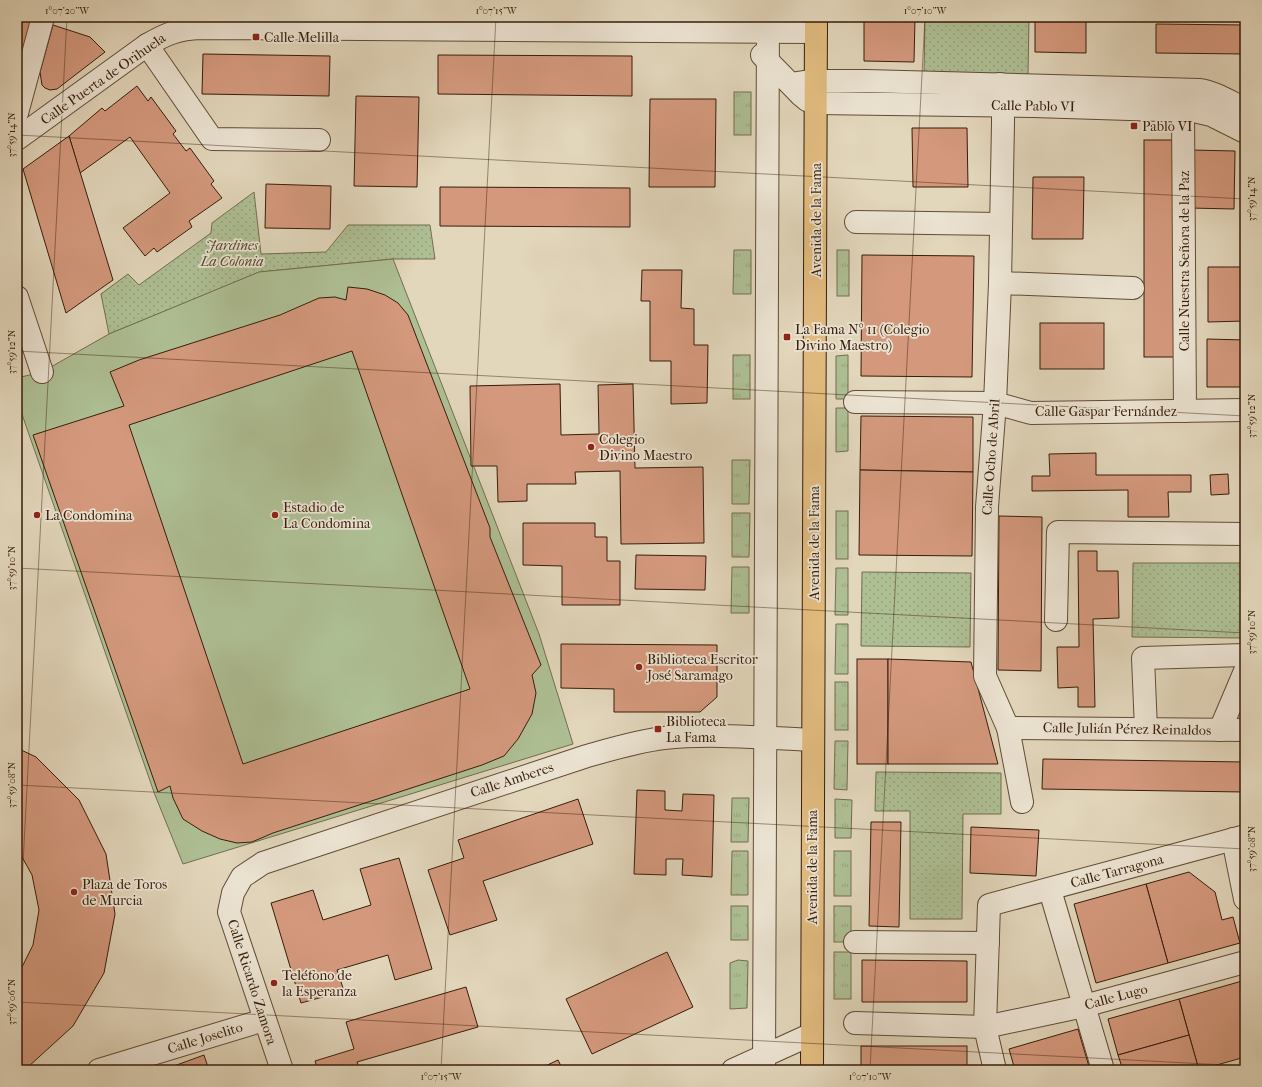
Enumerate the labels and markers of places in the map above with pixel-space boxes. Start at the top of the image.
place label: Calle Melilla [264,29,340,46]
marker: Calle Melilla [251,32,261,42]
place label: Pablo VI [1142,118,1193,135]
marker: Pablo VI [1129,121,1139,131]
place label: La Fama Nº 11 (Colegio Divino Maestro) [795,321,929,354]
marker: La Fama Nº 11 (Colegio Divino Maestro) [782,332,792,342]
place label: Colegio Divino Maestro [599,431,692,464]
marker: Colegio Divino Maestro [586,442,596,452]
place label: Estadio de La Condomina [283,499,371,532]
place label: La Condomina [45,507,133,524]
marker: La Condomina [32,510,42,520]
marker: Estadio de La Condomina [270,510,280,520]
place label: Biblioteca Escritor José Saramago [646,651,758,684]
marker: Biblioteca Escritor José Saramago [634,662,644,672]
place label: Biblioteca La Fama [666,713,726,746]
marker: Biblioteca La Fama [653,724,663,734]
place label: Plaza de Toros de Murcia [82,876,167,909]
marker: Plaza de Toros de Murcia [69,887,79,897]
place label: Teléfono de la Esperanza [281,967,357,1000]
marker: Teléfono de la Esperanza [269,978,279,988]

